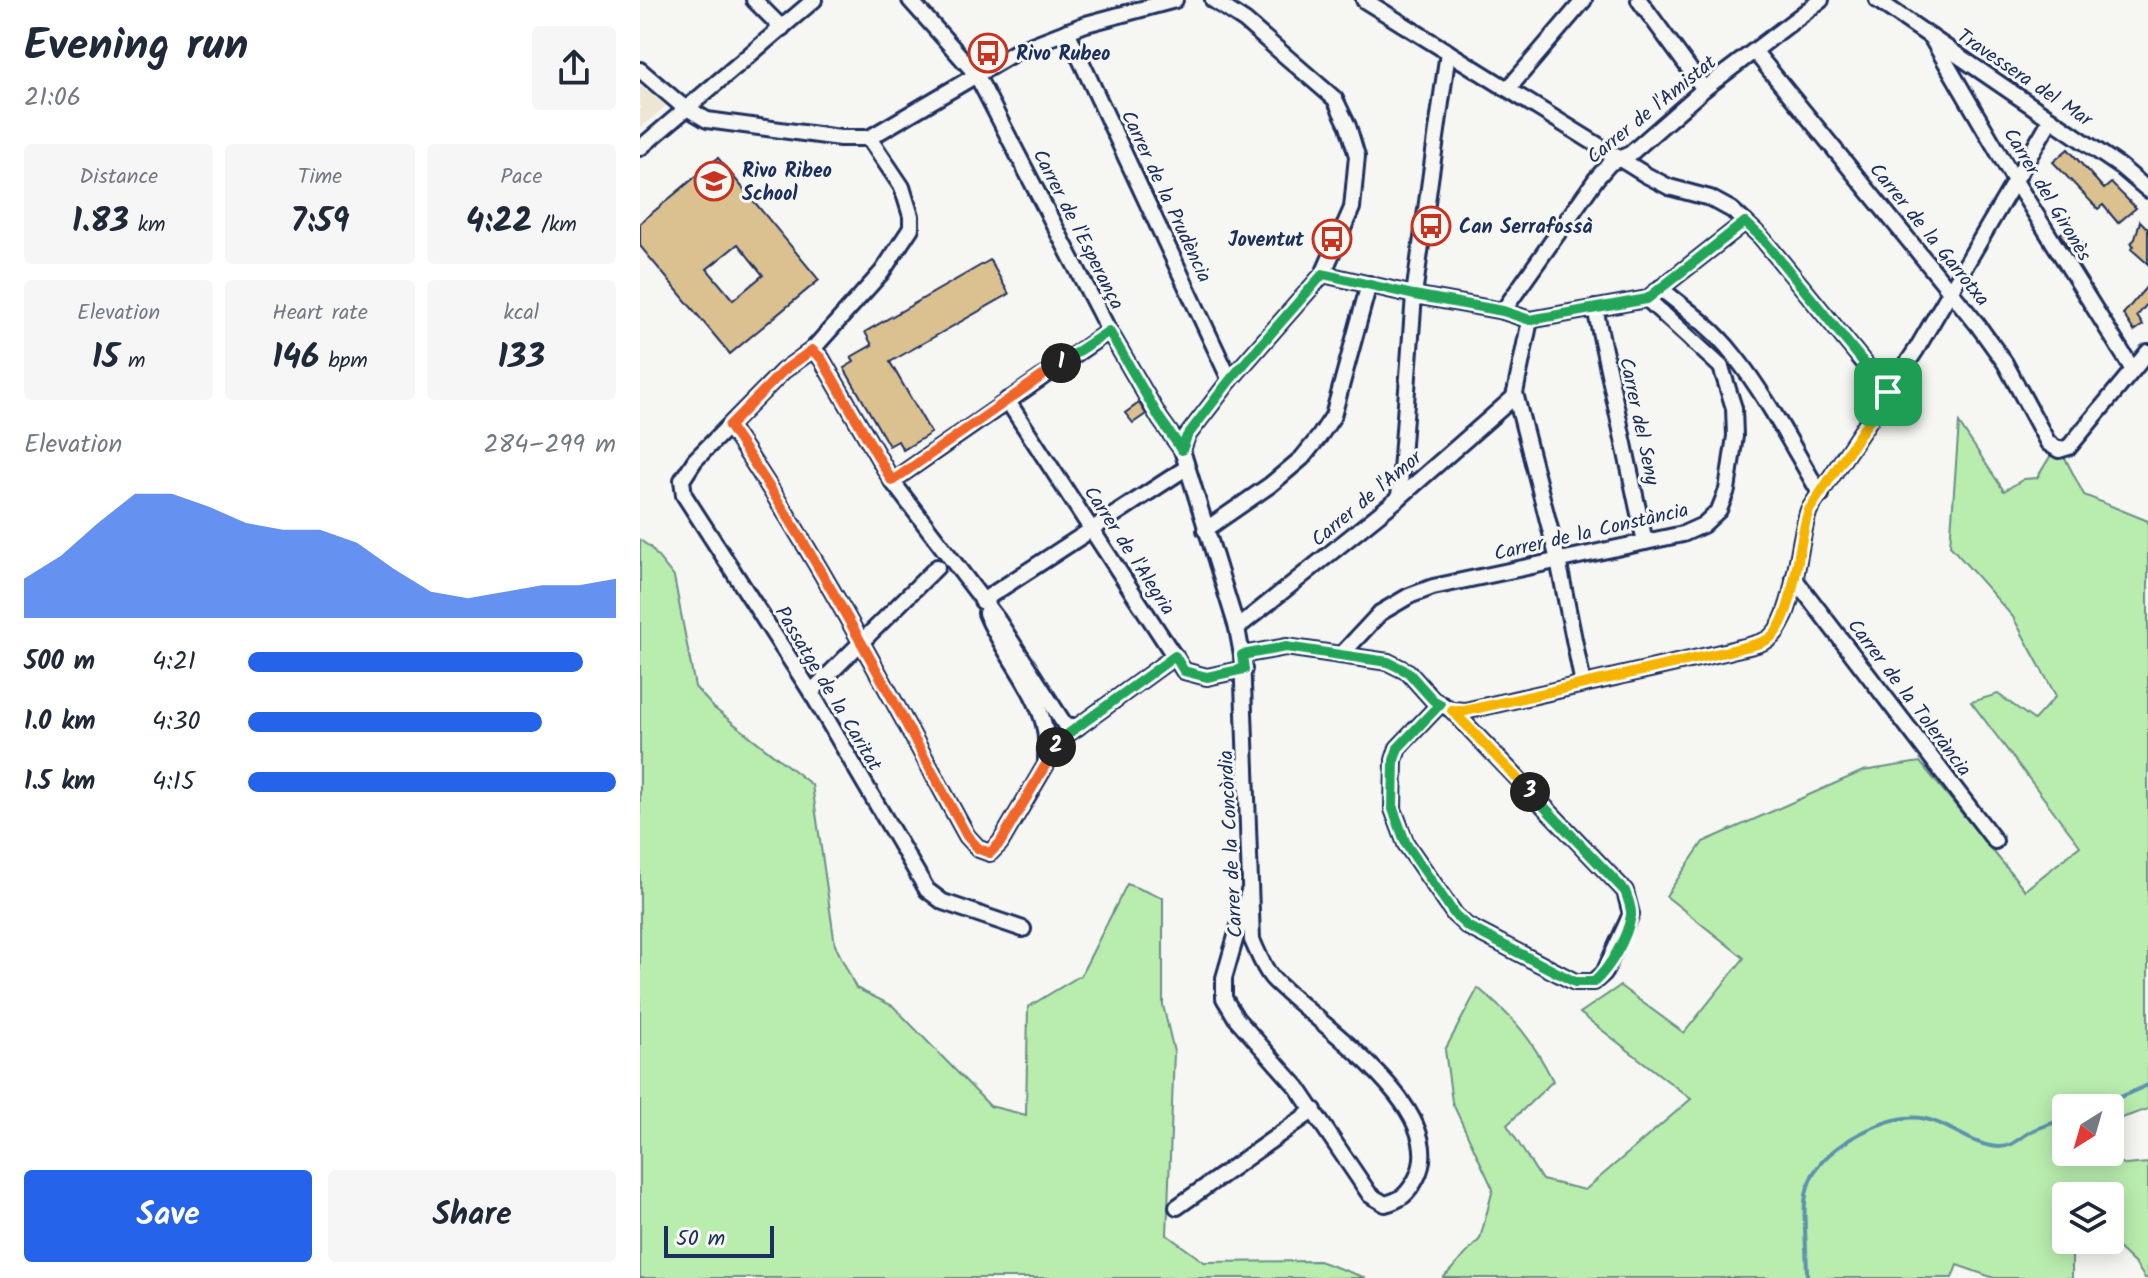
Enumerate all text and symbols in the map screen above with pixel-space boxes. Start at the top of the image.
text: Evening run [24,12,248,82]
street label: Travessera del Mar [1949,21,2099,137]
button: share [532,26,616,110]
bus stop icon: Rivo Rubeo [967,32,1009,74]
place label: Rivo Rubeo [1016,39,1110,71]
street label: Carrer de l'Amistat [1580,48,1724,173]
text: 21:06 [24,77,81,119]
street label: Carrer de la Prudència [1111,105,1219,288]
street label: Carrer del Gironès [1994,122,2099,268]
street label: Carrer de l'Esperança [1023,144,1132,316]
place label: Rivo Ribeo School [742,156,832,211]
street label: Carrer de la Garrotxa [1860,156,1997,314]
text: Distance [79,160,158,195]
text: Time [298,160,342,195]
text: Pace [500,160,542,195]
school or university icon: Rivo Ribeo School [693,160,735,202]
text: 1.83 [72,195,129,249]
text: 7:59 [291,195,349,249]
text: 4:22 [466,195,532,249]
bus stop icon: Can Serrafossà [1410,205,1452,247]
text: km [129,208,165,243]
text: /km [532,208,577,243]
place label: Can Serrafossà [1459,212,1593,244]
bus stop icon: Joventut [1311,218,1353,260]
place label: Joventut [1228,225,1305,257]
text: Elevation [77,296,160,331]
text: Heart rate [272,296,368,331]
text: kcal [503,296,539,331]
text: 15 [92,331,119,385]
text: 146 [272,331,319,385]
text: 133 [498,331,545,385]
pin: 1 [1041,343,1081,383]
text: m [119,344,146,379]
text: bpm [319,344,368,379]
text: 1 [1058,345,1064,380]
street label: Carrer del Seny [1609,355,1667,489]
pin [1854,358,1922,426]
icon: arrive [1866,370,1910,414]
text: Elevation [24,424,122,466]
text: 284–299 m [483,424,616,466]
street label: Carrer de l'Amor [1305,442,1431,556]
street label: Carrer de l'Alegria [1074,480,1182,622]
street label: Carrer de la Constància [1491,495,1692,571]
street label: Passatge de la Caritat [765,600,889,778]
street label: Carrer de la Tolerància [1838,612,1979,784]
text: 500 m [24,641,95,683]
text: 4:21 [152,641,196,683]
text: 1.0 km [24,701,95,743]
text: 4:30 [152,701,201,743]
pin: 2 [1036,727,1076,767]
text: 2 [1050,729,1062,764]
street label: Carrer de la Concòrdia [1211,749,1253,939]
text: 1.5 km [24,761,95,803]
text: 4:15 [152,761,195,803]
pin: 3 [1510,772,1550,812]
text: 3 [1524,774,1536,809]
north arrow [2052,1094,2124,1166]
map controls [2052,1094,2124,1254]
button: Save [24,1170,312,1262]
button: Share [328,1170,616,1262]
button: layers [2052,1182,2124,1254]
scale bar [664,1222,774,1258]
text: 50 m [676,1222,725,1257]

